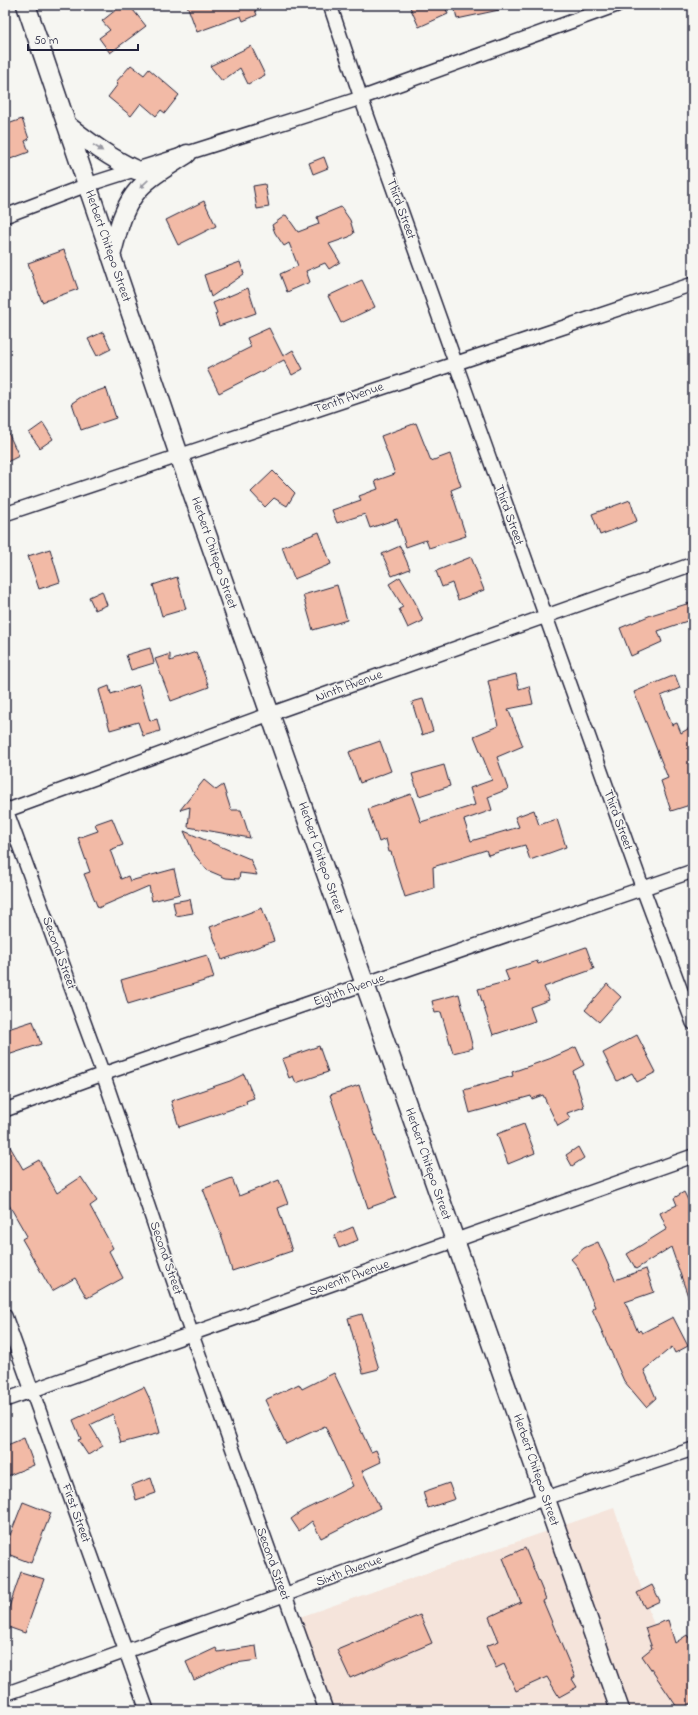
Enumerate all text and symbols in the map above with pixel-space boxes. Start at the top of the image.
scale bar [28,26,138,52]
text: 50 m [34,32,58,50]
one-way arrow [92,145,103,152]
street label: Third Street [381,176,421,243]
one-way arrow [139,180,149,189]
street label: Herbert Chitepo Street [80,187,136,305]
street label: Tenth Avenue [312,377,386,419]
street label: Third Street [489,482,529,549]
street label: Herbert Chitepo Street [186,494,242,612]
street label: Ninth Avenue [313,665,385,707]
street label: Third Street [598,787,638,854]
street label: Herbert Chitepo Street [293,799,349,917]
street label: Second Street [37,914,81,993]
street label: Eighth Avenue [311,969,388,1012]
street label: Herbert Chitepo Street [400,1105,456,1223]
street label: Second Street [145,1219,188,1298]
street label: Seventh Avenue [306,1255,392,1301]
street label: Herbert Chitepo Street [508,1411,564,1529]
street label: First Street [56,1480,96,1546]
street label: Second Street [251,1525,295,1604]
street label: Sixth Avenue [313,1550,385,1592]

